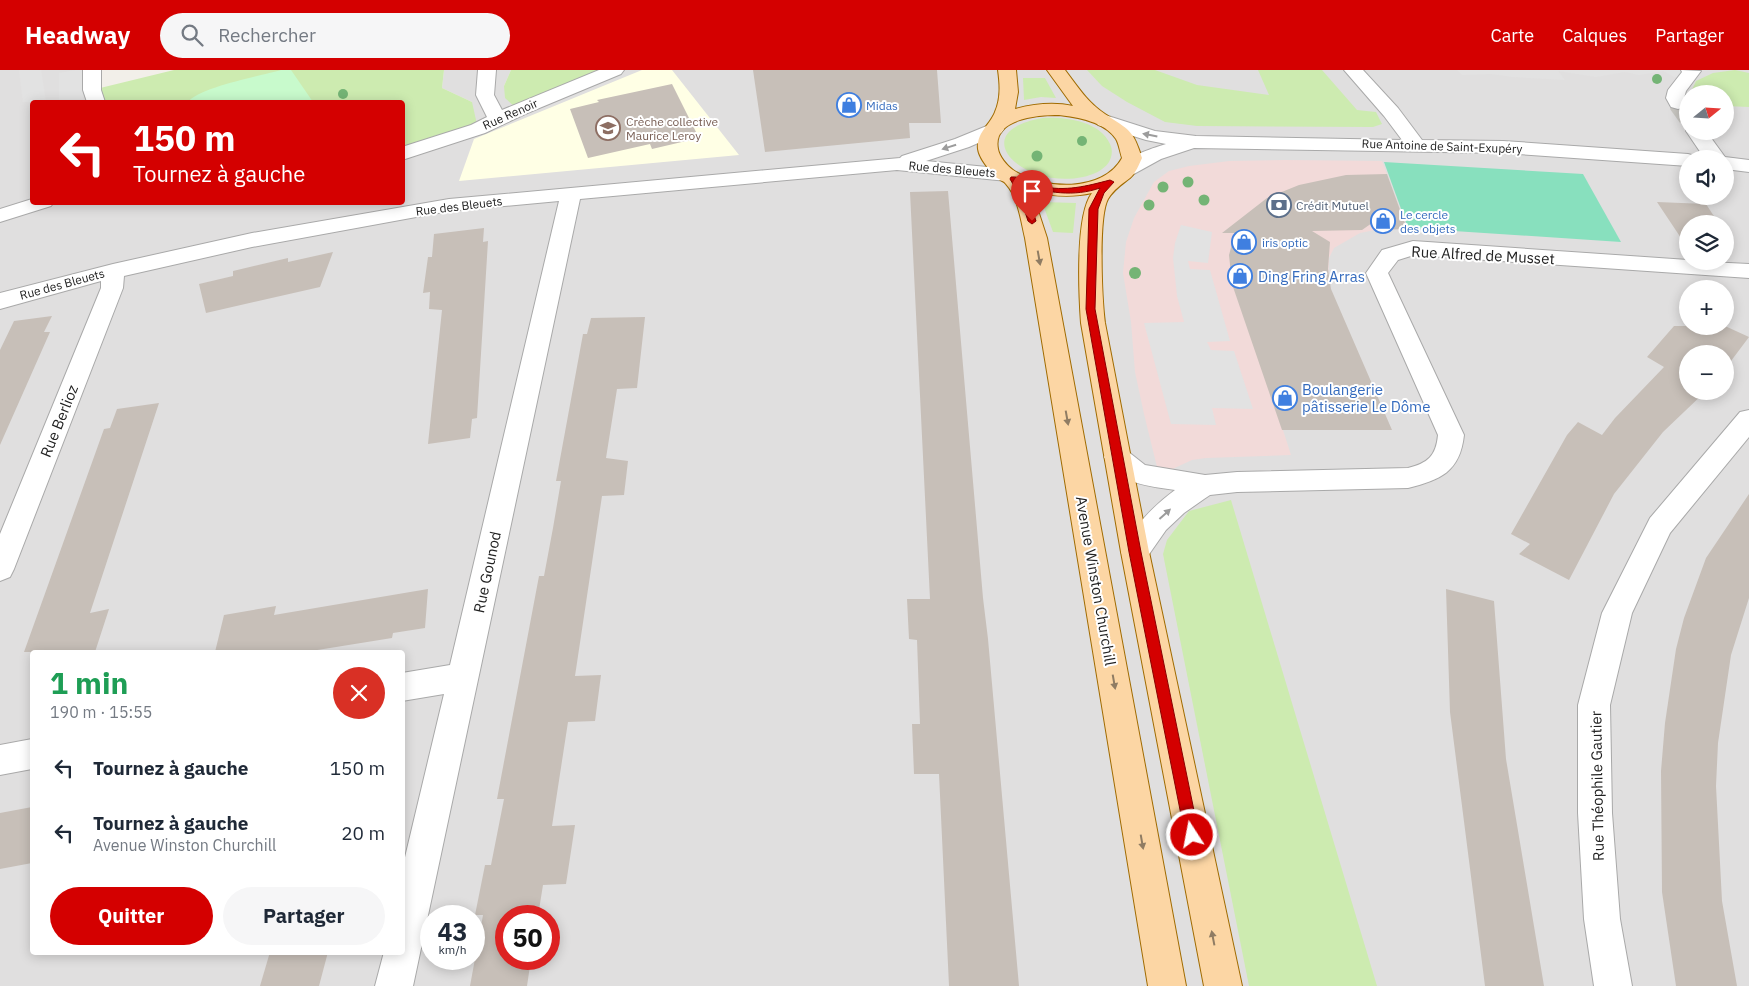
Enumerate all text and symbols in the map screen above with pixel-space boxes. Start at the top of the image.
search box [160,13,510,58]
text: Headway [25,19,130,51]
icon: search [178,21,206,49]
text: Rechercher [218,23,316,47]
text: Carte [1491,24,1534,47]
text: Calques [1562,24,1627,47]
text: Partager [1655,24,1724,47]
north arrow [1679,85,1734,140]
map controls [1679,85,1734,400]
shop icon: Midas [836,92,862,118]
street label: Rue Renoir [480,95,541,133]
place label: Midas [866,98,898,113]
place label: Crèche collective Maurice Leroy [626,114,718,143]
text: 150 m [133,115,236,161]
school or university icon: Crèche collective Maurice Leroy [595,115,621,141]
icon: left [50,120,115,185]
one-way arrow [1141,130,1157,138]
street label: Rue Antoine de Saint-Exupéry [1361,136,1523,156]
one-way arrow [941,144,956,152]
button: sound [1679,150,1734,205]
street label: Rue des Bleuets [908,158,996,180]
text: Tournez à gauche [133,159,305,188]
pin [1011,170,1053,221]
icon: arrive [1018,177,1046,205]
bank icon: Crédit Mutuel [1266,192,1292,218]
street label: Rue des Bleuets [415,193,503,219]
place label: Crédit Mutuel [1296,198,1369,213]
place label: Le cercle des objets [1400,207,1456,236]
shop icon: Le cercle des objets [1370,208,1396,234]
button: layers [1679,215,1734,270]
shop icon: iris optic [1231,229,1257,255]
place label: iris optic [1262,235,1308,250]
street label: Rue Alfred de Musset [1411,242,1555,268]
one-way arrow [1036,251,1044,267]
shop icon: Ding Fring Arras [1227,263,1253,289]
street label: Rue des Bleuets [18,265,106,303]
place label: Ding Fring Arras [1258,267,1365,286]
button: + [1679,280,1734,335]
button: − [1679,345,1734,400]
place label: Boulangerie pâtisserie Le Dôme [1302,380,1430,416]
street label: Rue Berlioz [36,382,82,460]
shop icon: Boulangerie pâtisserie Le Dôme [1272,385,1298,411]
one-way arrow [1064,411,1072,427]
street label: Avenue Winston Churchill [1072,495,1120,667]
one-way arrow [1158,508,1170,520]
street label: Rue Gounod [469,529,505,615]
text: 1 min [50,663,128,702]
button: close [333,667,385,719]
one-way arrow [1110,674,1118,690]
text: 190 m · 15:55 [50,702,152,722]
street label: Rue Théophile Gautier [1586,710,1608,861]
icon: left [50,754,78,782]
text: Tournez à gauche [93,756,249,780]
text: 150 m [330,756,385,780]
position arrow [1165,808,1217,860]
text: Tournez à gauche [93,811,249,835]
icon: left [50,819,78,847]
text: 20 m [341,821,385,845]
one-way arrow [1138,834,1146,850]
text: Avenue Winston Churchill [93,835,276,855]
button: Quitter [50,887,213,945]
button: Partager [223,887,385,945]
speed limit sign: 50 [495,905,560,970]
text: 43 [437,915,468,948]
one-way arrow [1209,930,1217,946]
text: km/h [438,942,467,957]

